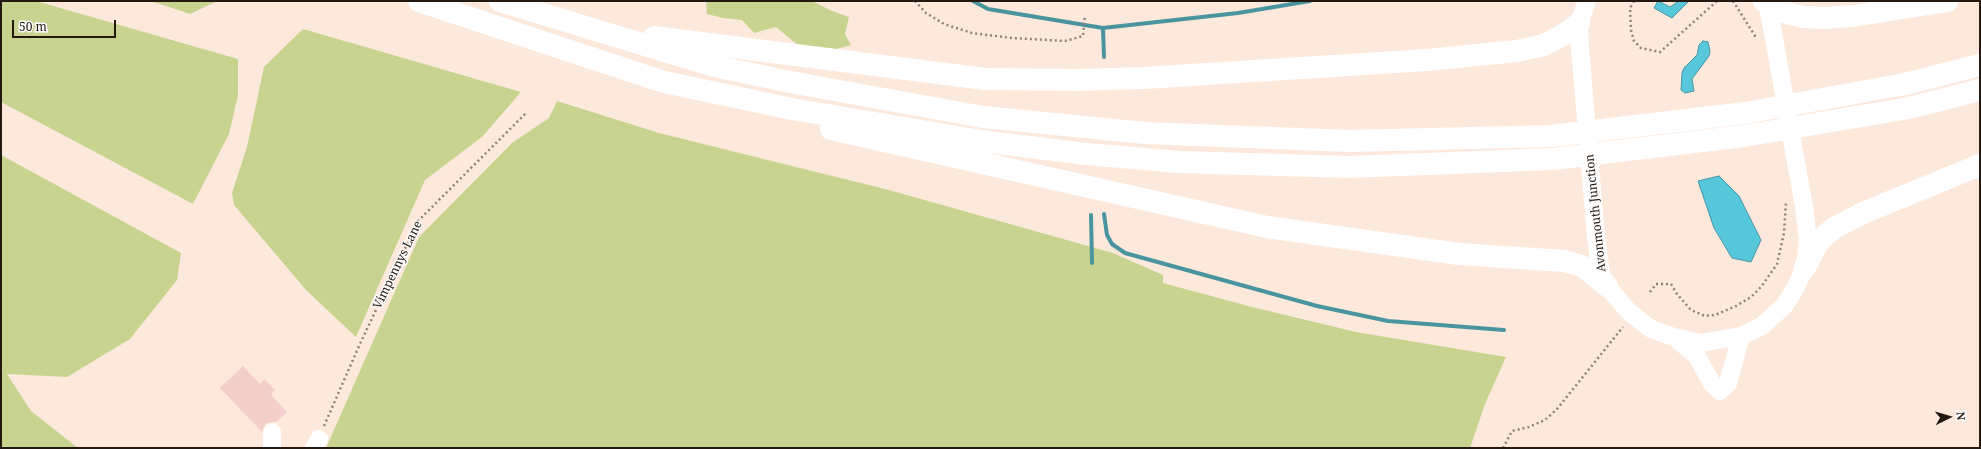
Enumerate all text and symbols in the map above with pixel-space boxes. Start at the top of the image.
scale bar [14,12,118,38]
text: 50 m [19,18,47,35]
street label: Avonmouth Junction [1583,153,1609,273]
street label: Vimpennys Lane [370,219,426,311]
north arrow [1929,397,1969,437]
text: N [1954,411,1969,421]

